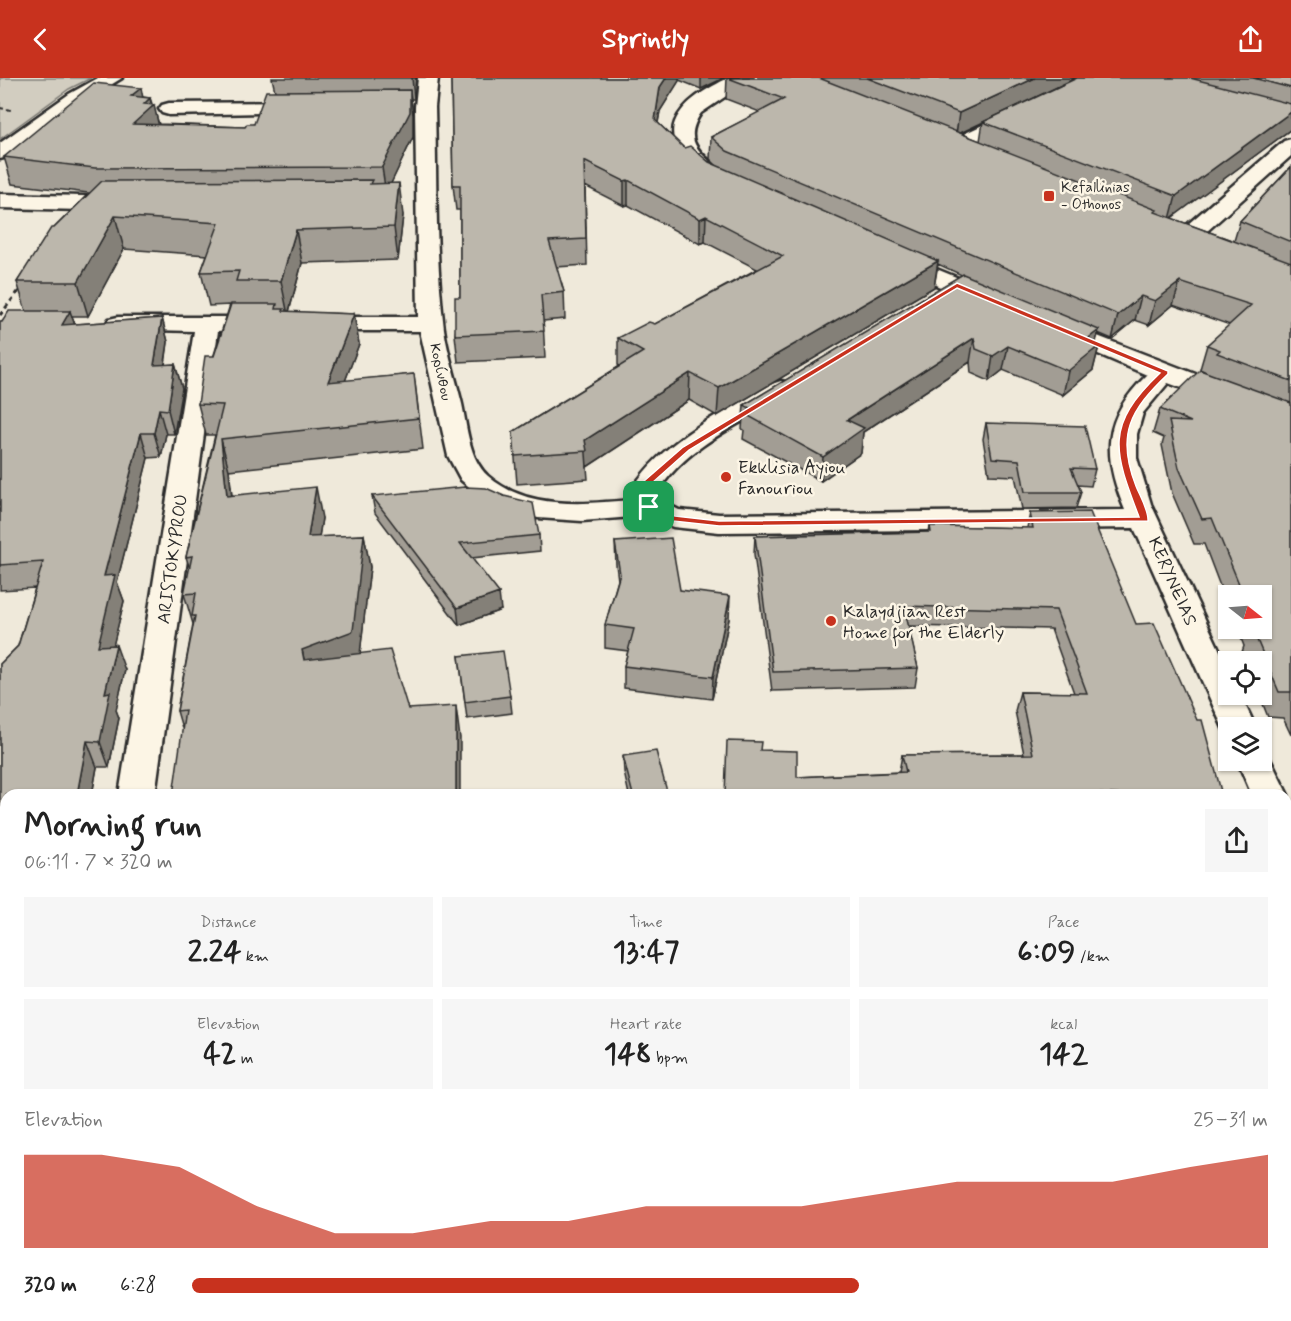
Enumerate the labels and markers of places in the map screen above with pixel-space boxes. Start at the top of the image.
place label: Kefallinias - Othonos [1061,178,1130,215]
marker: Kefallinias - Othonos [1042,189,1056,203]
place label: Ekklisia Ayiou Fanouriou [738,456,846,501]
marker: Ekklisia Ayiou Fanouriou [719,470,733,484]
pin [623,481,674,532]
place label: Kalaydjian Rest Home for the Elderly [843,600,1004,647]
marker: Kalaydjian Rest Home for the Elderly [824,614,838,628]

